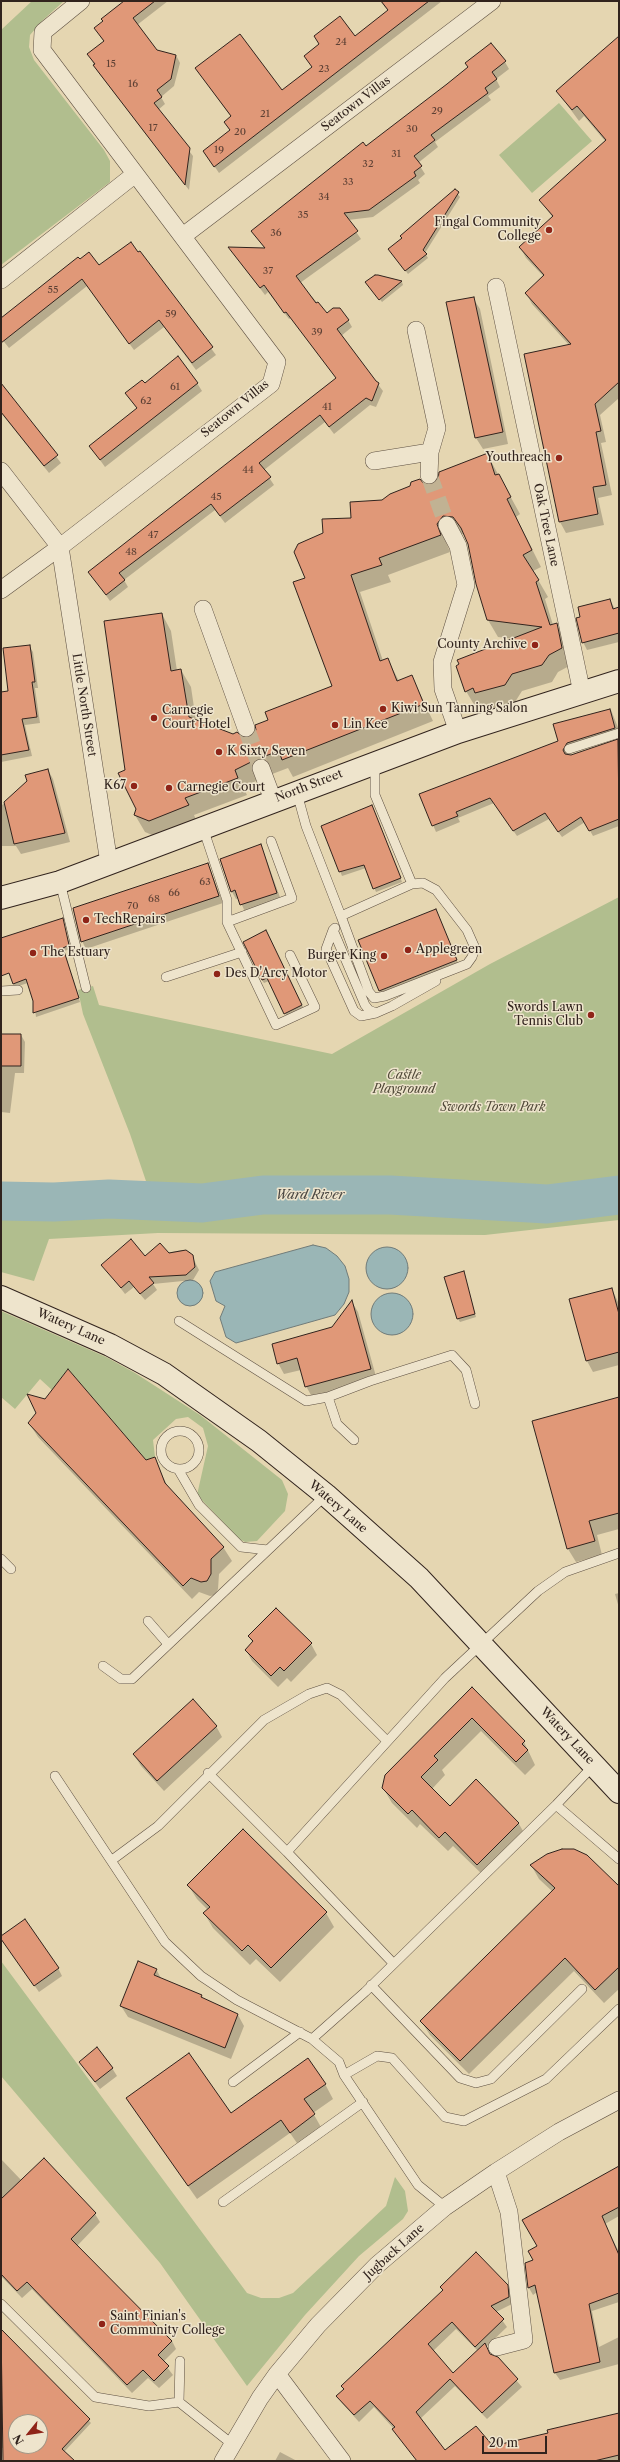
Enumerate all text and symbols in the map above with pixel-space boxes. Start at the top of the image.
house number: 24 [335,36,347,48]
house number: 15 [106,58,116,70]
house number: 23 [318,63,330,75]
street label: Seatown Villas [318,73,394,135]
house number: 16 [128,78,138,90]
house number: 29 [431,105,443,117]
house number: 21 [260,108,270,120]
house number: 17 [148,122,158,134]
house number: 30 [406,123,418,135]
house number: 20 [234,126,246,138]
house number: 19 [214,144,224,156]
house number: 31 [391,148,401,160]
house number: 32 [362,158,374,170]
house number: 33 [342,176,354,188]
house number: 34 [318,191,330,203]
house number: 35 [298,209,308,221]
place label: Fingal Community College [434,216,541,244]
marker: Fingal Community College [544,225,554,235]
house number: 36 [270,227,282,239]
house number: 37 [263,265,273,277]
house number: 55 [48,284,58,296]
house number: 59 [165,308,177,320]
house number: 39 [311,326,323,338]
street label: Seatown Villas [198,377,272,441]
house number: 61 [170,381,180,393]
house number: 62 [140,395,152,407]
house number: 41 [322,401,332,413]
place label: Youthreach [486,451,551,465]
marker: Youthreach [554,453,564,463]
house number: 44 [242,464,254,476]
street label: Oak Tree Lane [530,482,562,568]
house number: 45 [210,491,222,503]
house number: 47 [148,529,158,541]
house number: 48 [125,546,137,558]
place label: County Archive [437,638,527,652]
marker: County Archive [530,640,540,650]
street label: Little North Street [69,652,99,758]
place label: Kiwi Sun Tanning Salon [391,702,528,716]
place label: Carnegie Court Hotel [162,704,230,732]
marker: Kiwi Sun Tanning Salon [378,704,388,714]
marker: Carnegie Court Hotel [149,713,159,723]
place label: Lin Kee [343,718,388,732]
marker: Lin Kee [330,720,340,730]
place label: K Sixty Seven [227,745,306,759]
marker: K Sixty Seven [214,747,224,757]
street label: North Street [273,767,345,805]
place label: K67 [104,779,126,793]
marker: K67 [129,781,139,791]
place label: Carnegie Court [177,781,265,795]
marker: Carnegie Court [164,783,174,793]
house number: 63 [199,876,211,888]
house number: 66 [168,887,180,899]
house number: 68 [148,893,160,905]
house number: 70 [127,900,139,912]
place label: TechRepairs [94,913,165,927]
marker: TechRepairs [81,915,91,925]
place label: Applegreen [416,943,482,957]
marker: Applegreen [403,945,413,955]
place label: The Estuary [41,946,111,960]
marker: The Estuary [28,948,38,958]
place label: Burger King [307,949,376,963]
marker: Burger King [379,951,389,961]
place label: Des D'Arcy Motor [225,967,327,981]
marker: Des D'Arcy Motor [212,969,222,979]
place label: Swords Lawn Tennis Club [507,1001,583,1029]
marker: Swords Lawn Tennis Club [586,1010,596,1020]
park label: Castle Playground [373,1069,435,1097]
park label: Swords Town Park [441,1101,545,1115]
water label: Ward River [275,1187,345,1203]
street label: Watery Lane [35,1306,107,1348]
street label: Watery Lane [306,1478,370,1536]
street label: Watery Lane [537,1704,597,1768]
street label: Jugback Lane [361,2221,427,2283]
place label: Saint Finian's Community College [110,2310,225,2338]
marker: Saint Finian's Community College [97,2319,107,2329]
north arrow [8,2414,48,2454]
scale bar [484,2428,549,2454]
text: N [10,2432,27,2447]
text: 20 m [489,2435,518,2450]

